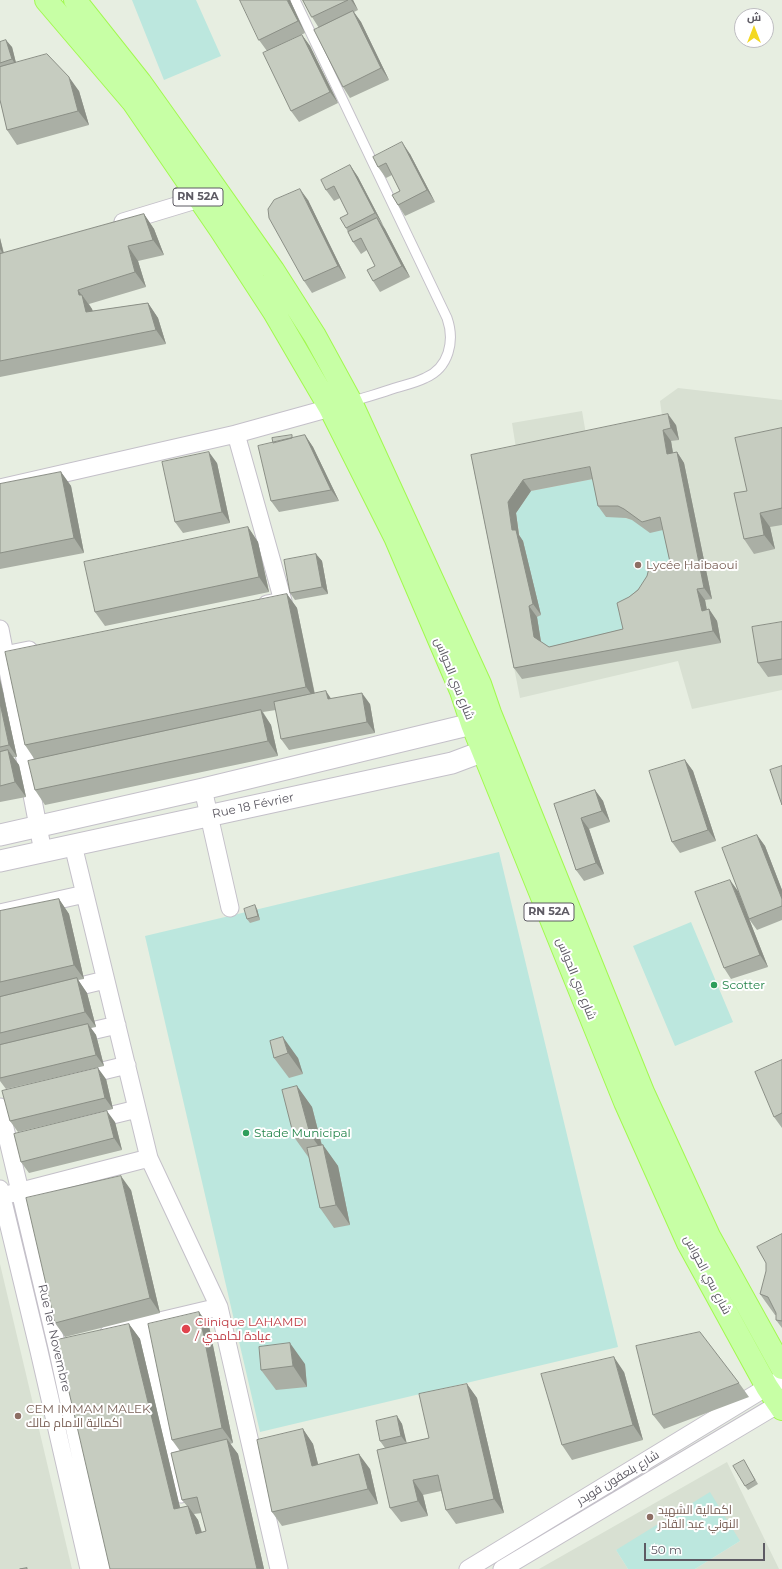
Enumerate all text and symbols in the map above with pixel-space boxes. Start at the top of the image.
north arrow [734,8,774,48]
text: ش [747,10,761,24]
road number: RN 52A [173,188,223,206]
place label: Lycée Haibaoui [646,558,738,572]
marker: Lycée Haibaoui [633,560,643,570]
street label: شارع سي الحواس [431,636,477,722]
street label: Rue 18 Février [211,790,295,822]
road number: RN 52A [524,903,574,921]
street label: شارع سي الحواس [553,936,599,1022]
place label: Scotter [722,978,765,992]
marker: Scotter [709,980,719,990]
place label: Stade Municipal [254,1126,351,1140]
marker: Stade Municipal [241,1128,251,1138]
street label: شارع سي الحواس [680,1233,734,1317]
street label: Rue 1er Novembre [35,1283,73,1393]
place label: Clinique LAHAMDI / عيادة لحامدي [195,1315,307,1343]
marker: Clinique LAHAMDI / عيادة لحامدي [180,1323,192,1335]
place label: CEM IMMAM MALEK اكمالية الامام مالك [26,1402,151,1430]
marker: CEM IMMAM MALEK اكمالية الامام مالك [13,1411,23,1421]
street label: شارع بلعقون قويدر [574,1448,662,1508]
place label: اكمالية الشهيد النوني عبد القادر [658,1503,739,1531]
marker: اكمالية الشهيد النوني عبد القادر [645,1512,655,1522]
scale bar [646,1535,767,1561]
text: 50 m [651,1542,682,1557]

